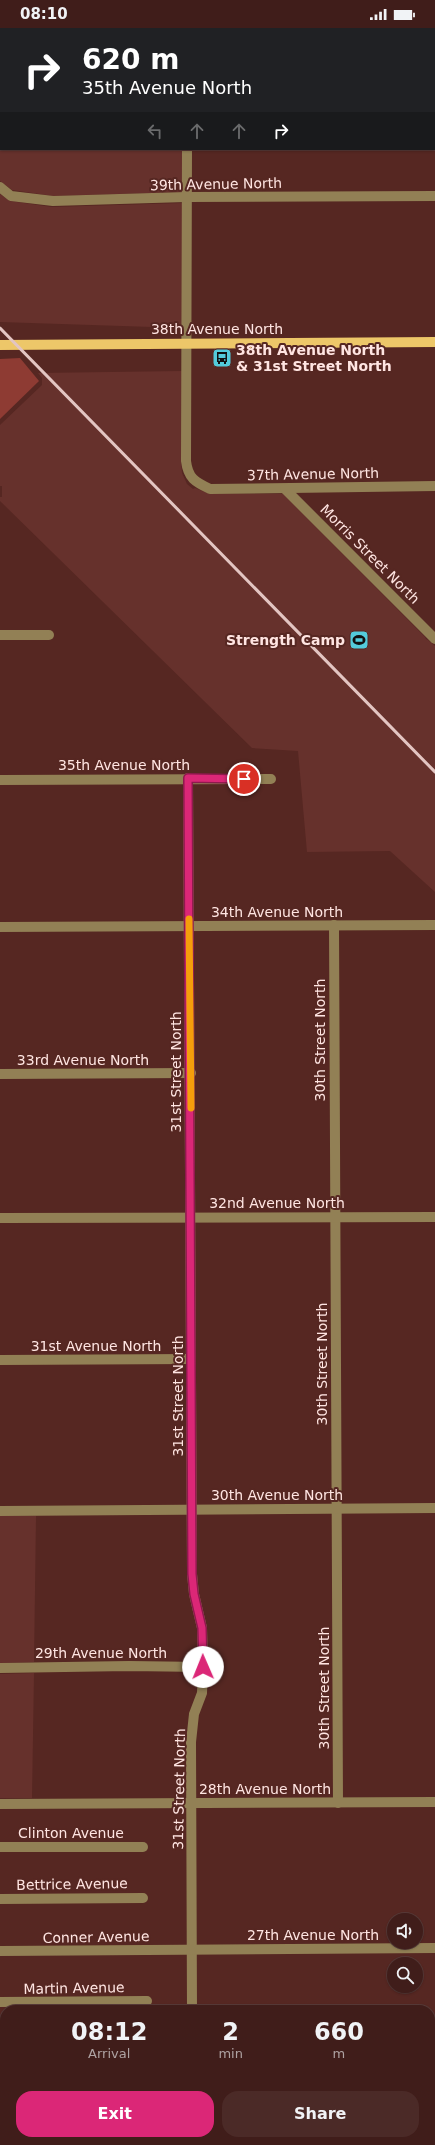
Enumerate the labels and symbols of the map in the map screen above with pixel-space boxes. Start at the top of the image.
street label: 39th Avenue North [150,175,282,193]
street label: 38th Avenue North [151,321,283,337]
place label: 38th Avenue North & 31st Street North [236,342,392,374]
bus stop icon: 38th Avenue North & 31st Street North [211,347,233,369]
street label: 37th Avenue North [247,465,379,483]
street label: Morris Street North [317,501,423,607]
sports icon: Strength Camp [348,629,370,651]
place label: Strength Camp [226,632,345,648]
street label: 35th Avenue North [58,757,190,773]
pin [227,762,261,796]
street label: 34th Avenue North [211,904,343,920]
street label: 30th Street North [312,979,328,1101]
street label: 31st Street North [168,1011,184,1133]
street label: 33rd Avenue North [17,1052,149,1068]
street label: 32nd Avenue North [209,1195,345,1211]
street label: 30th Street North [314,1303,330,1425]
street label: 31st Street North [170,1335,186,1457]
street label: 31st Avenue North [31,1338,161,1354]
street label: 30th Avenue North [211,1487,343,1503]
street label: 30th Street North [316,1627,332,1749]
street label: 29th Avenue North [35,1645,167,1661]
position arrow [182,1646,224,1688]
street label: 31st Street North [170,1728,188,1850]
street label: 28th Avenue North [199,1781,331,1797]
street label: Clinton Avenue [18,1825,124,1841]
street label: Bettrice Avenue [16,1875,128,1893]
street label: 27th Avenue North [247,1927,379,1943]
street label: Conner Avenue [42,1928,150,1946]
street label: Martin Avenue [23,1979,125,1997]

